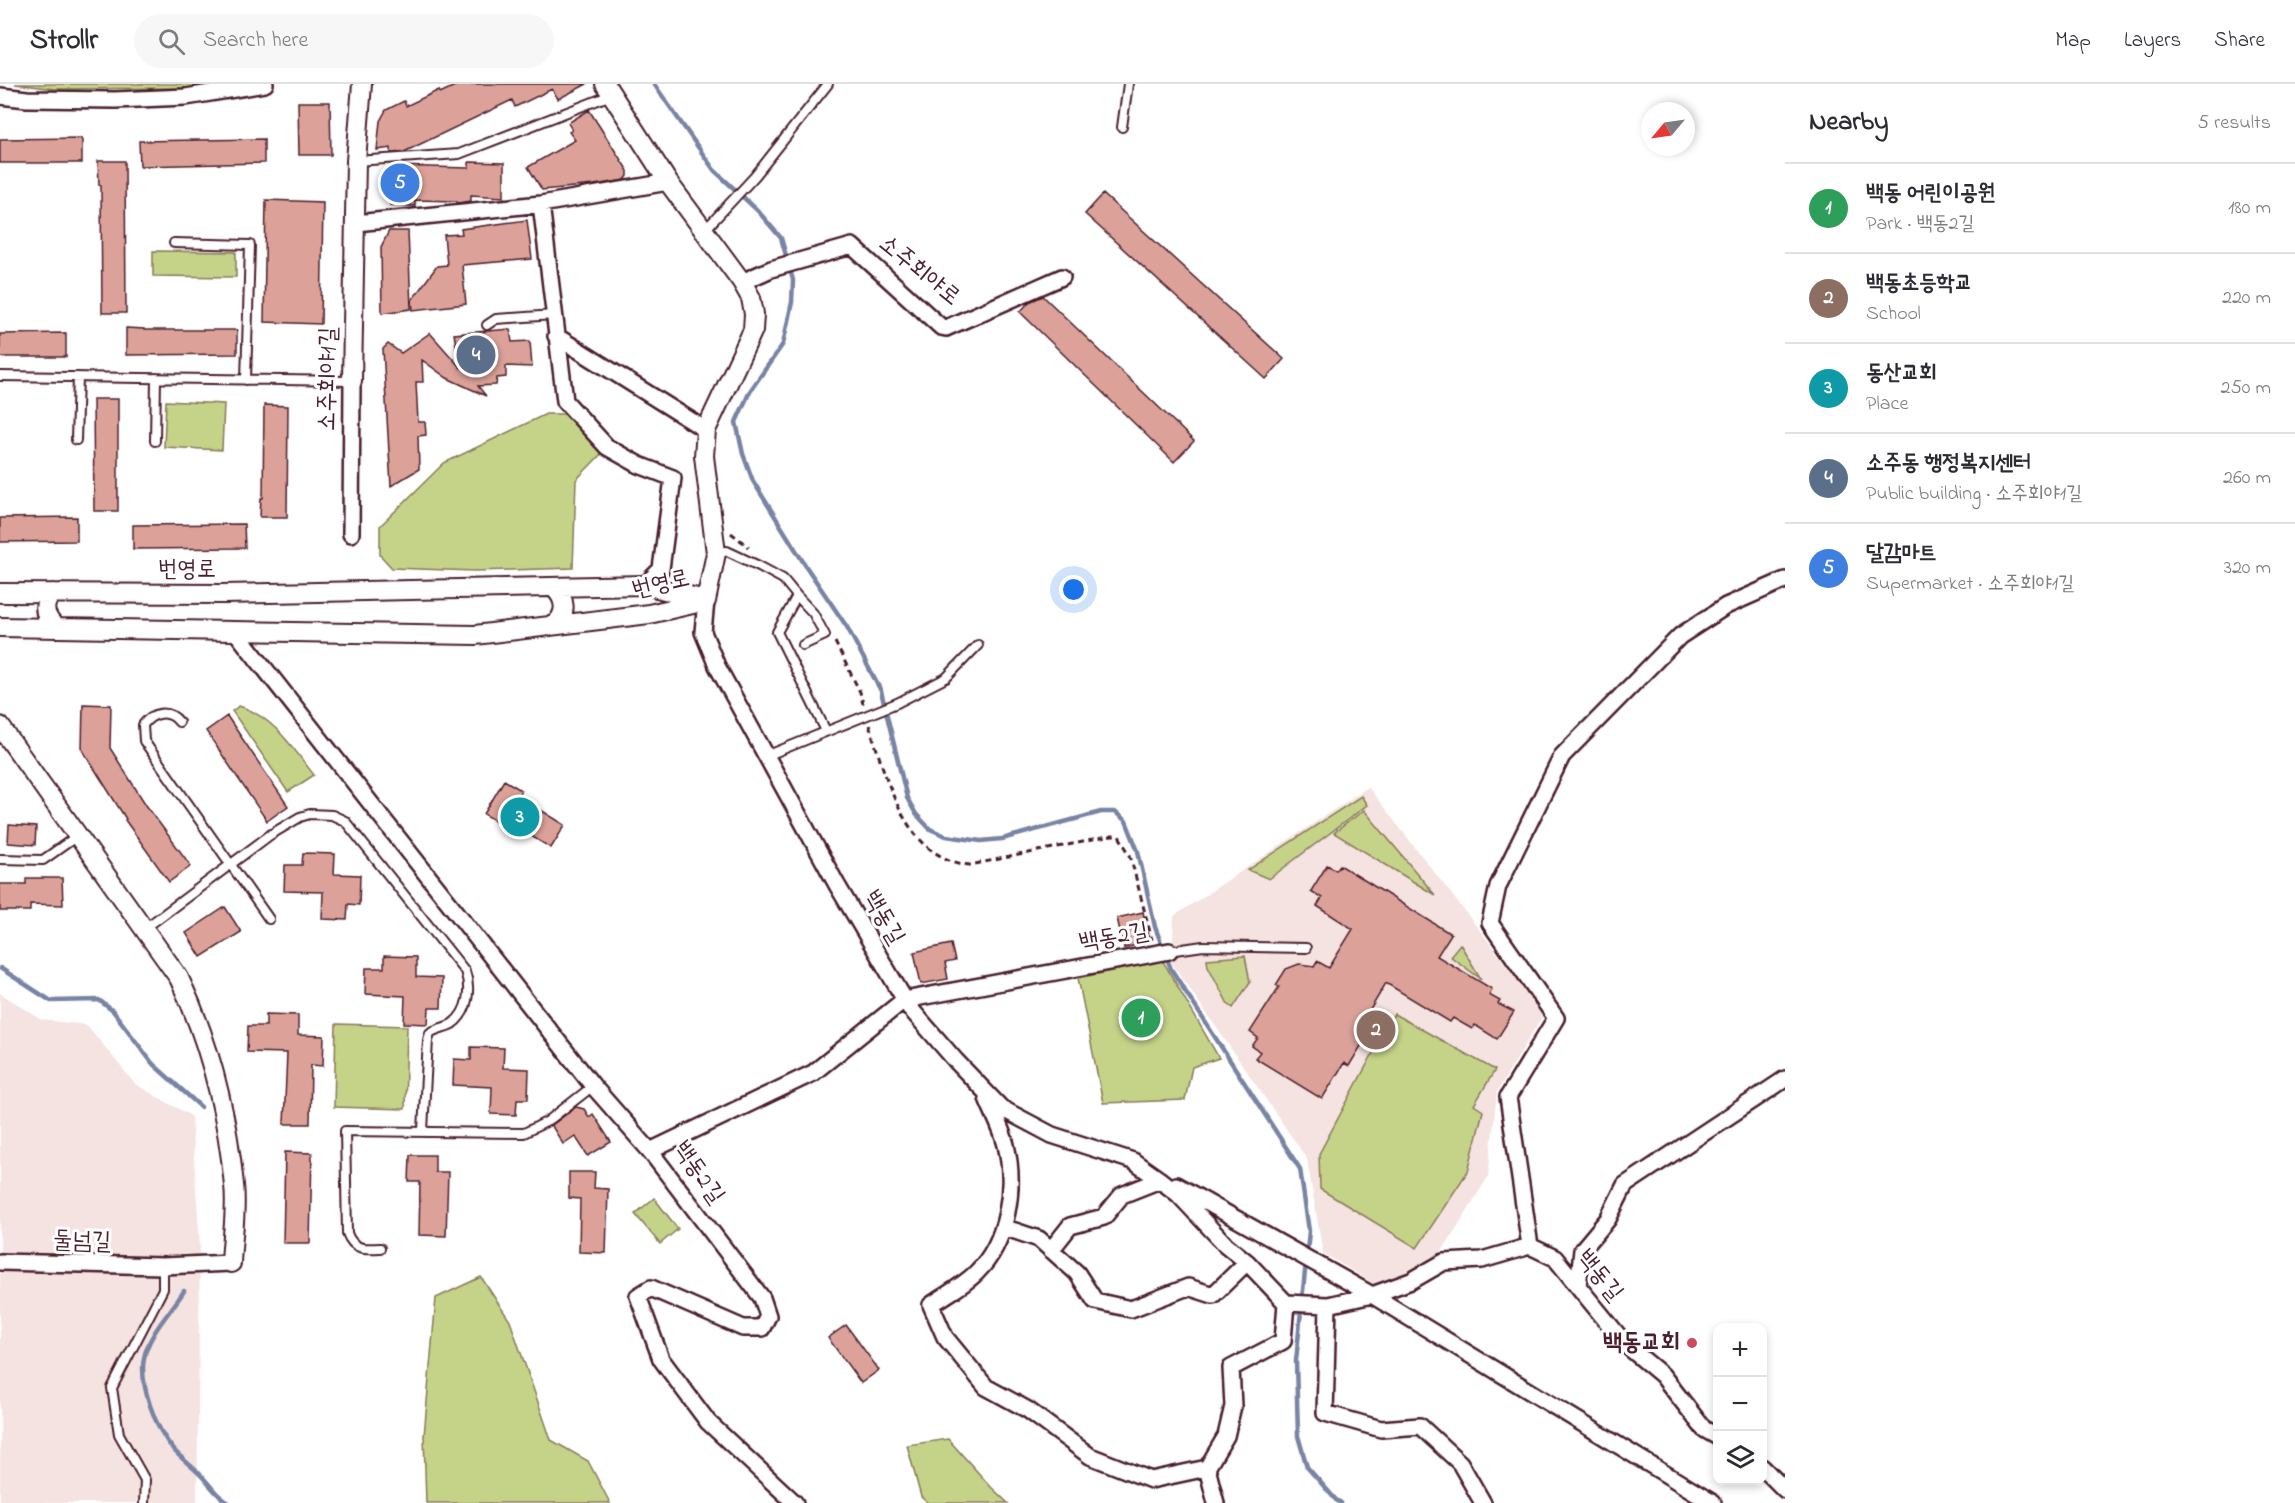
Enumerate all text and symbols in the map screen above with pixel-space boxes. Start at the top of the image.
search box [134,14,554,68]
text: Strollr [30,21,98,62]
icon: search [155,25,188,58]
text: Search here [203,25,308,57]
text: Map [2055,26,2091,56]
text: Layers [2124,26,2181,56]
text: Share [2214,26,2265,56]
north arrow [1641,102,1695,156]
text: Nearby [1809,104,1888,142]
text: 5 results [2198,109,2271,138]
pin: 5 [380,160,420,206]
text: 백동 어린이공원 [1866,178,1995,210]
text: 1 [1825,194,1832,223]
text: 180 m [2228,194,2271,223]
text: Park · 백동2길 [1866,210,1975,239]
street label: 소주회야로 [870,227,968,315]
text: 백동초등학교 [1866,268,1972,300]
text: 2 [1824,284,1833,313]
text: 220 m [2222,284,2271,313]
text: School [1866,300,1921,329]
street label: 소주회야1길 [311,327,347,431]
pin: 4 [456,332,496,378]
text: 동산교회 [1866,358,1937,390]
text: 3 [1824,374,1833,403]
text: 250 m [2220,374,2271,403]
text: Place [1866,390,1908,419]
text: 소주동 행정복지센터 [1866,448,2031,480]
text: 4 [1824,464,1833,493]
text: 260 m [2223,464,2271,493]
text: Public building · 소주회야1길 [1866,480,2082,509]
text: 달감마트 [1866,538,1937,570]
street label: 번영로 [158,553,216,588]
text: 5 [1823,554,1834,583]
text: 320 m [2224,554,2271,583]
street label: 번영로 [629,561,693,609]
text: Supermarket · 소주회야1길 [1866,570,2074,599]
your location [1059,575,1088,604]
pin: 3 [500,794,540,840]
street label: 백동길 [853,884,913,952]
street label: 백동2길 [1077,915,1151,961]
pin: 1 [1122,996,1160,1040]
pin: 2 [1356,1008,1396,1052]
street label: 백동2길 [664,1134,732,1212]
street label: 둘넘길 [52,1223,112,1261]
street label: 백동길 [1567,1242,1631,1310]
map controls [1713,1323,1767,1485]
button: + [1713,1323,1767,1377]
place label: 백동교회 [1603,1326,1680,1361]
marker: 백동교회 [1685,1336,1699,1350]
button: − [1713,1377,1767,1431]
button: layers [1713,1431,1767,1485]

